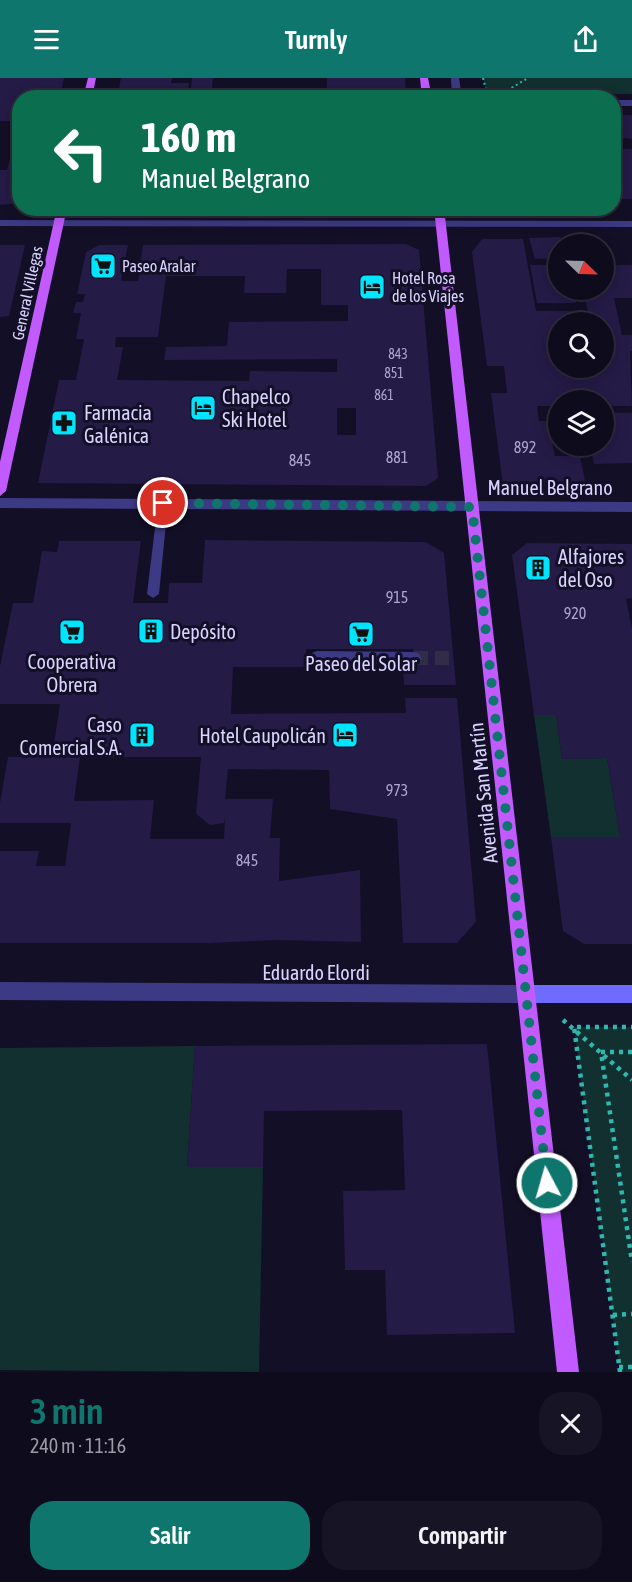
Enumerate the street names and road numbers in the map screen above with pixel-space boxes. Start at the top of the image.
street label: General Villegas [8,244,47,342]
street label: Manuel Belgrano [487,476,613,499]
street label: Avenida San Martín [464,722,502,864]
street label: Eduardo Elordi [262,961,370,984]

